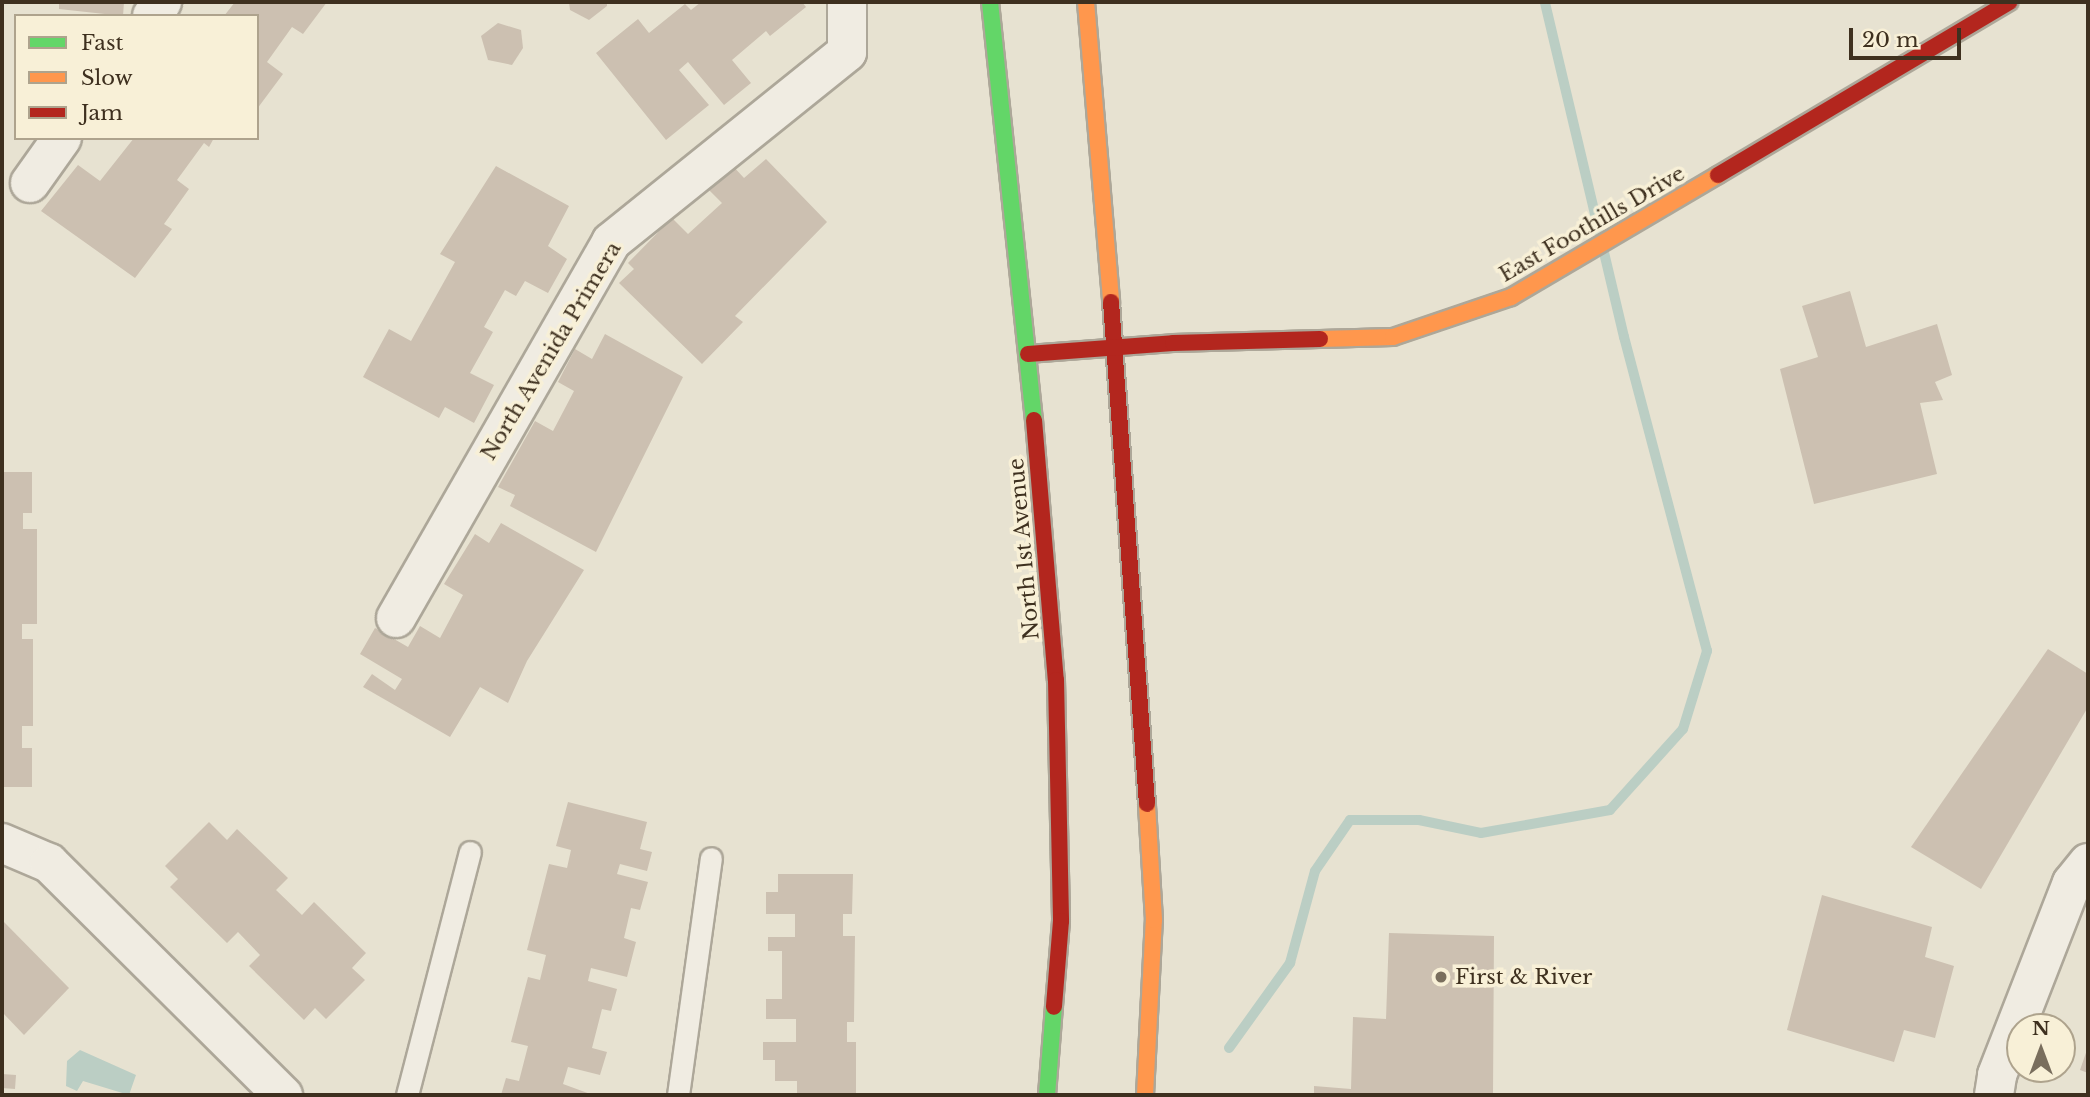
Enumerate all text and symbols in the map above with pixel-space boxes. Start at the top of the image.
legend [14,14,259,140]
scale bar [1852,14,1964,58]
text: 20 m [1862,27,1919,53]
text: Fast [81,30,123,56]
text: Slow [81,65,133,91]
text: Jam [81,100,123,126]
street label: East Foothills Drive [1495,161,1689,287]
street label: North Avenida Primera [476,237,626,465]
street label: North 1st Avenue [1003,457,1045,641]
place label: First & River [1455,964,1592,990]
marker: First & River [1433,969,1449,985]
north arrow [2006,1013,2076,1083]
text: N [2032,1017,2050,1040]

